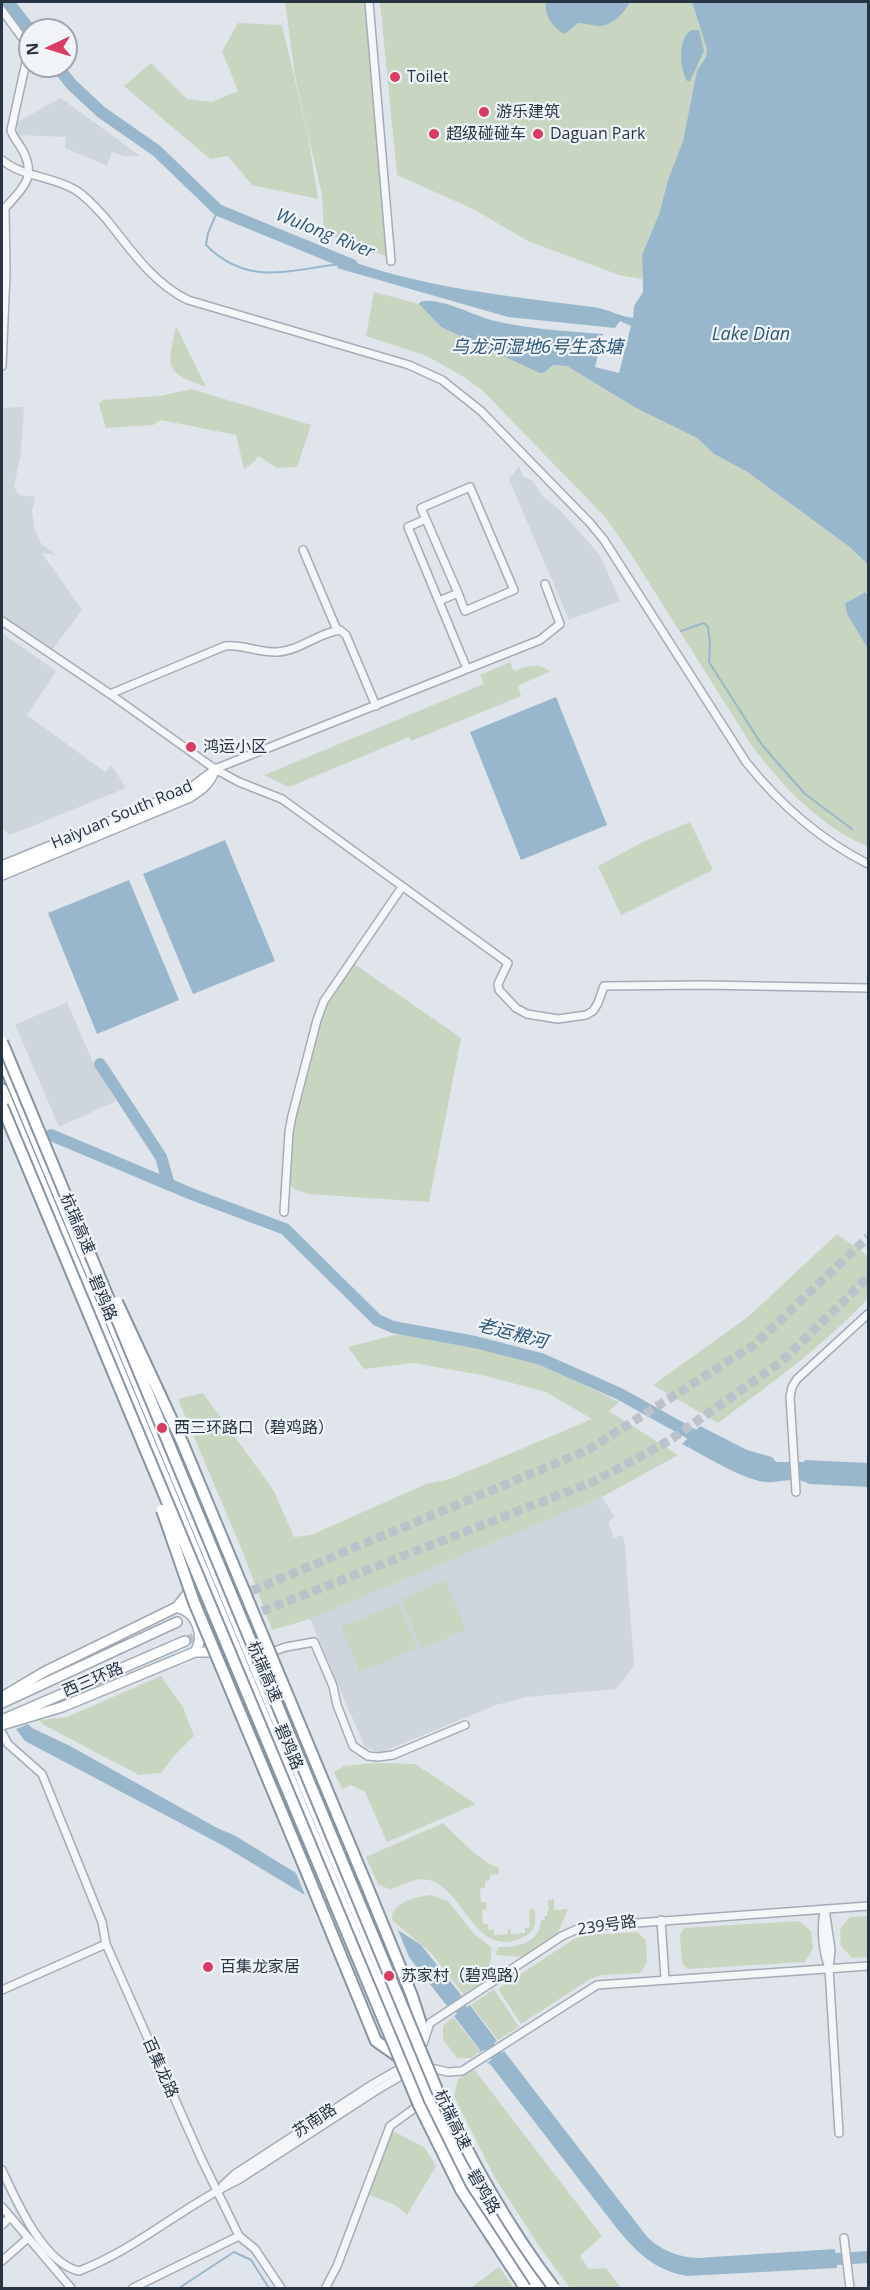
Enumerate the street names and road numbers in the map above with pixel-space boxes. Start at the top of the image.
street label: Haiyuan South Road [49,777,195,853]
street label: 杭瑞高速 [56,1191,98,1257]
street label: 碧鸡路 [84,1272,120,1324]
street label: 杭瑞高速 [243,1639,285,1705]
street label: 西三环路 [60,1659,126,1701]
street label: 碧鸡路 [270,1721,306,1773]
street label: 239号路 [576,1912,638,1940]
street label: 百集龙路 [138,2035,182,2101]
street label: 杭瑞高速 [430,2087,474,2153]
street label: 苏南路 [290,2100,340,2142]
street label: 碧鸡路 [463,2166,503,2218]

